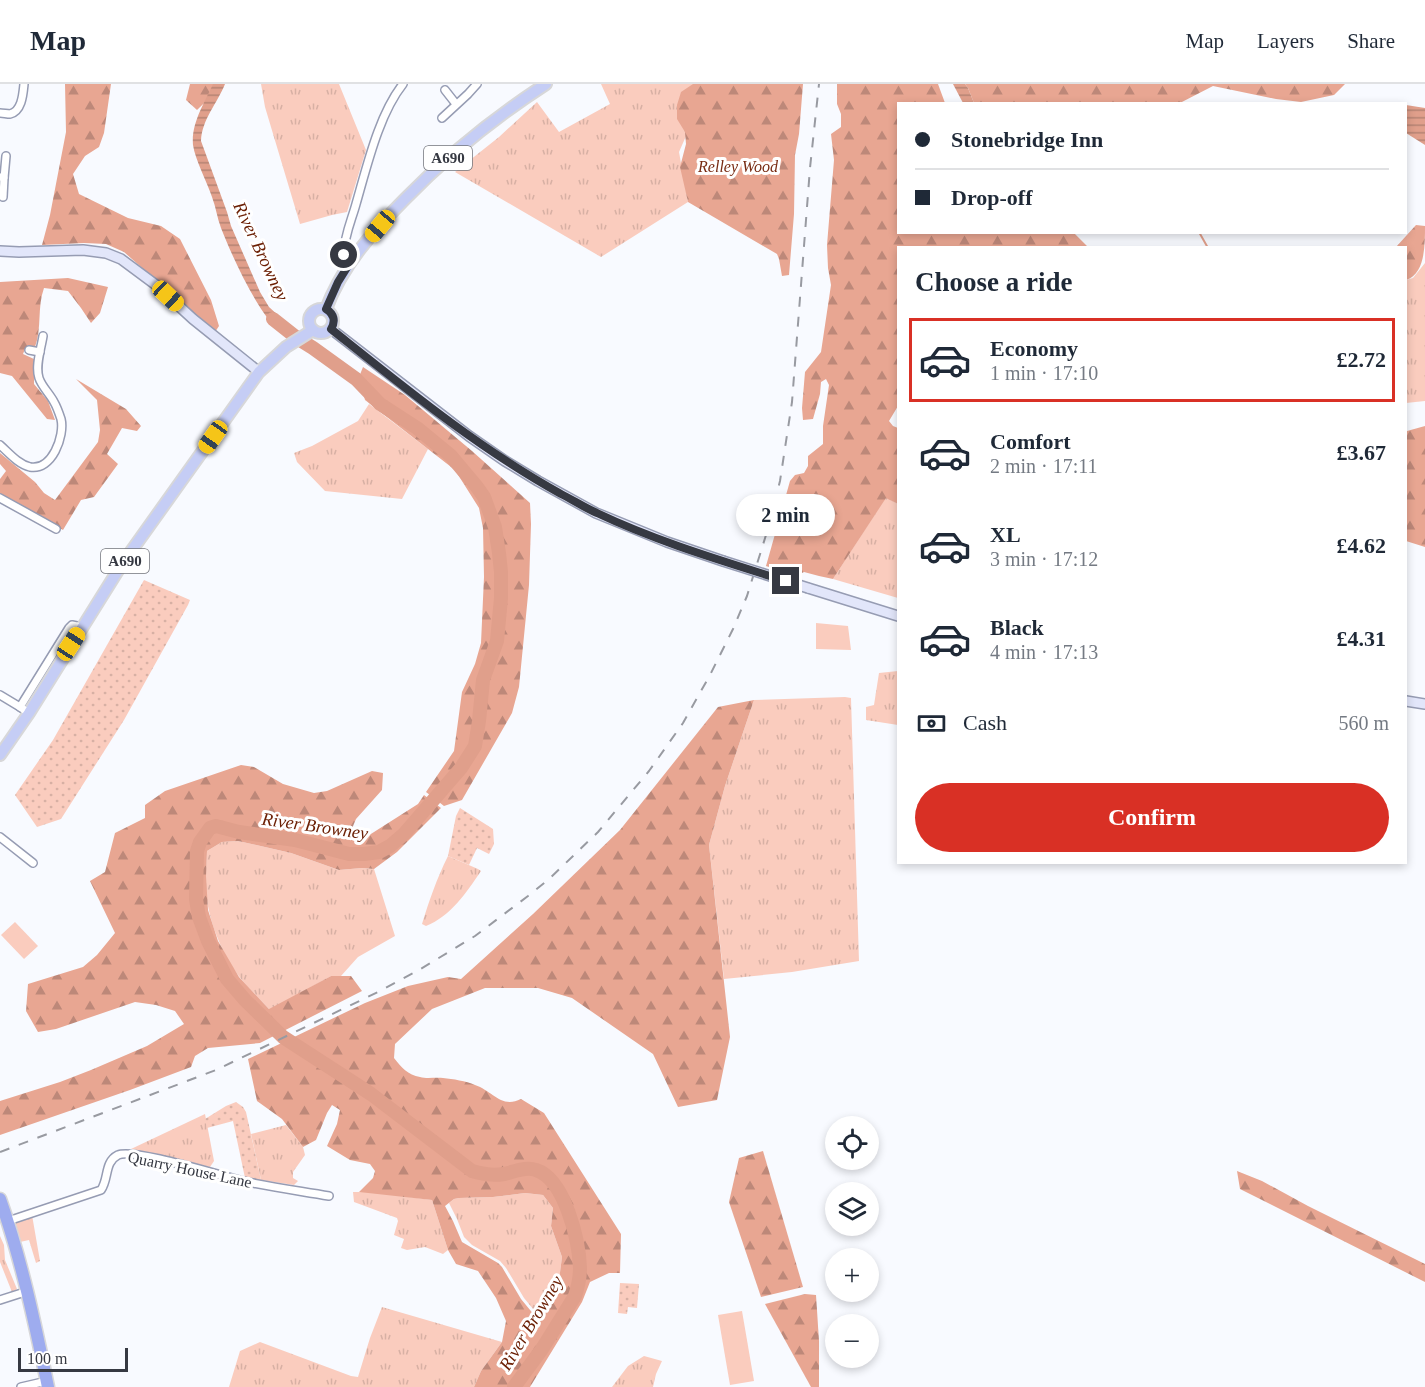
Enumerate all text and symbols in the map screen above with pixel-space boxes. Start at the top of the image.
text: Map [30,25,86,56]
text: Map [1186,29,1224,53]
text: Layers [1257,29,1314,53]
text: Share [1347,29,1395,53]
text: Stonebridge Inn [951,127,1103,152]
road number: A690 [424,146,472,170]
park label: Relley Wood [697,158,779,176]
text: Drop-off [951,185,1032,210]
water label: River Browney [229,197,293,304]
car [362,206,398,246]
route start [330,241,357,268]
text: Choose a ride [915,267,1073,297]
car [149,277,187,315]
icon: car [918,333,972,387]
text: Economy [990,336,1078,361]
text: £2.72 [1337,347,1386,372]
text: 1 min · 17:10 [990,362,1098,384]
car [195,417,231,457]
icon: car [918,426,972,480]
text: Comfort [990,429,1071,454]
text: £3.67 [1337,440,1386,465]
text: 2 min · 17:11 [990,455,1098,477]
callout: 2 min [736,494,836,536]
text: 2 min [761,504,810,526]
icon: car [918,519,972,573]
text: XL [990,522,1021,547]
text: £4.62 [1337,533,1386,558]
text: 3 min · 17:12 [990,548,1098,570]
road number: A690 [101,549,149,573]
route end [772,567,799,594]
icon: car [918,612,972,666]
text: Black [990,615,1044,640]
car [54,624,88,664]
text: £4.31 [1337,626,1386,651]
text: 4 min · 17:13 [990,641,1098,663]
icon: cash [915,707,948,740]
text: Cash [963,710,1007,735]
text: 560 m [1338,712,1389,734]
button: Confirm [915,783,1389,852]
water label: River Browney [260,809,369,843]
map controls [825,1116,879,1368]
button: locate [825,1116,879,1170]
street label: Quarry House Lane [126,1148,253,1192]
button: layers [825,1182,879,1236]
button: + [825,1248,879,1302]
water label: River Browney [494,1272,567,1375]
button: − [825,1314,879,1368]
scale bar [18,1345,128,1372]
text: 100 m [27,1350,67,1367]

